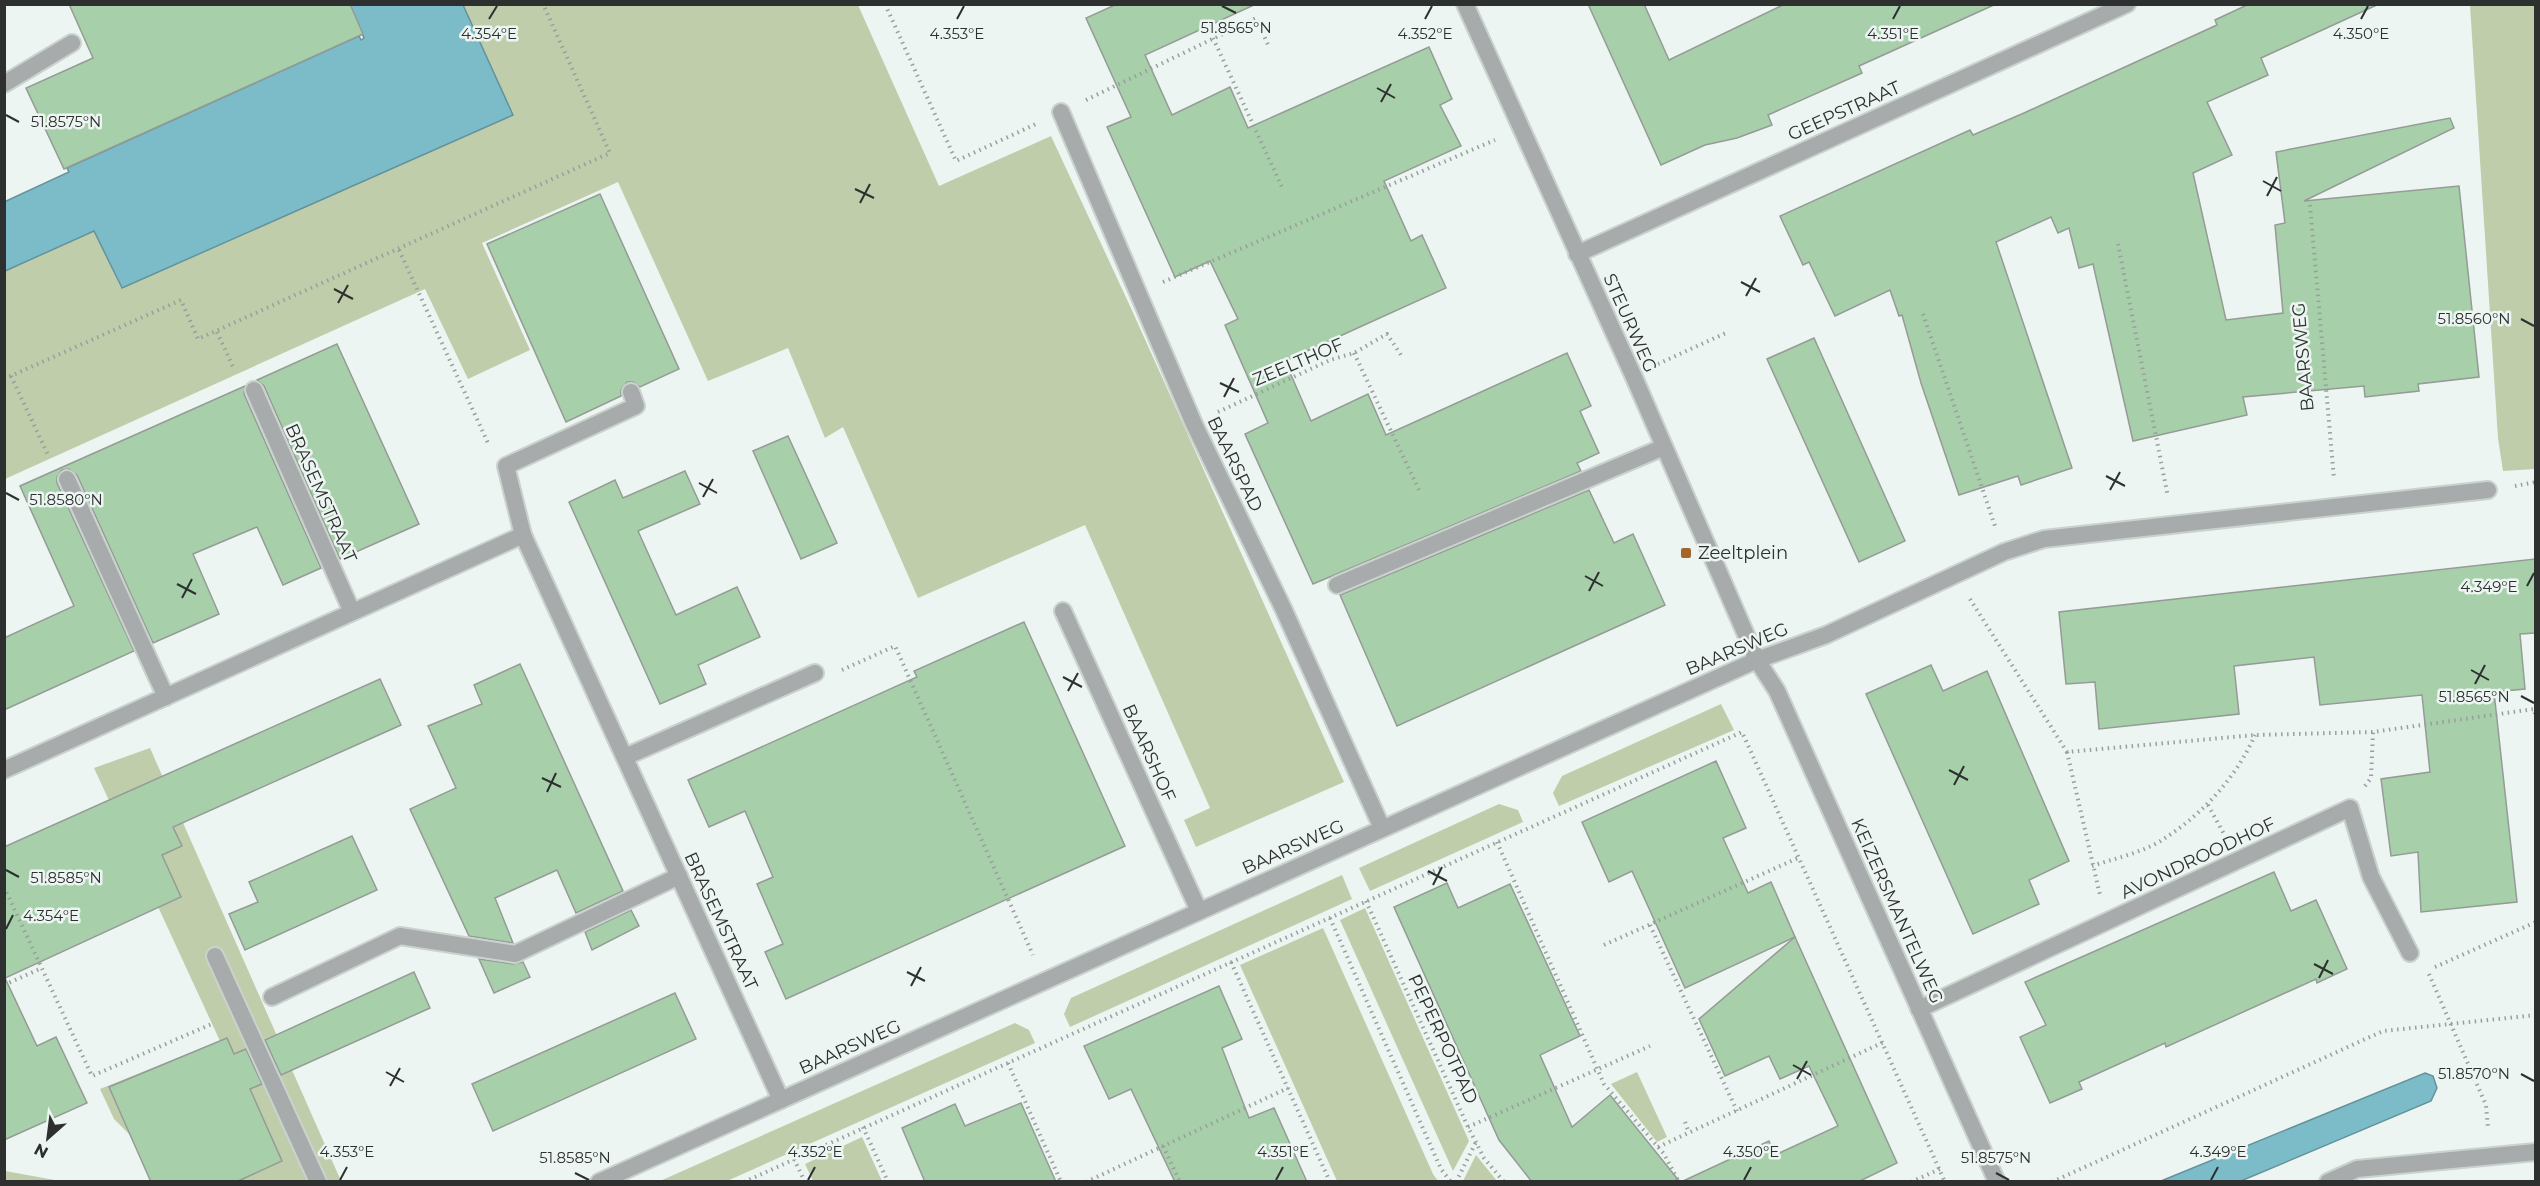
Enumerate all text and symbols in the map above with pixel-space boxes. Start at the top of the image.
text: 51.8565°N [1200,18,1272,37]
text: 4.354°E [461,24,517,43]
text: 4.353°E [930,24,984,43]
text: 4.352°E [1397,24,1453,43]
text: 4.351°E [1867,24,1919,43]
text: 4.350°E [2333,24,2389,43]
street label: GEEPSTRAAT [1784,76,1904,146]
text: 51.8575°N [31,112,101,131]
street label: STEURWEG [1598,270,1662,376]
street label: BAARSWEG [2287,302,2319,412]
text: 51.8560°N [2438,309,2510,328]
street label: ZEELTHOF [1249,333,1347,391]
street label: BAARSPAD [1202,413,1268,515]
street label: BRASEMSTRAAT [281,420,362,566]
text: 51.8580°N [29,490,103,509]
place label: Zeeltplein [1698,542,1788,564]
marker: Zeeltplein [1679,546,1693,560]
text: 4.349°E [2460,577,2518,596]
street label: BAARSWEG [1682,618,1792,680]
text: 51.8565°N [2438,687,2510,706]
street label: BAARSHOF [1118,701,1180,805]
street label: AVONDROODHOF [2117,812,2279,904]
street label: BAARSWEG [1239,815,1347,879]
street label: KEIZERSMANTELWEG [1846,815,1948,1007]
street label: BRASEMSTRAAT [679,849,763,994]
text: 51.8585°N [30,868,102,887]
text: 4.354°E [23,906,79,925]
street label: PEPERPOTPAD [1403,971,1483,1107]
street label: BAARSWEG [796,1015,904,1079]
text: 51.8570°N [2438,1064,2510,1083]
north arrow [18,1108,78,1168]
text: N [31,1139,51,1162]
text: 4.353°E [320,1142,374,1161]
text: 4.352°E [787,1142,843,1161]
text: 4.351°E [1257,1142,1309,1161]
text: 4.350°E [1723,1142,1779,1161]
text: 4.349°E [2189,1142,2247,1161]
text: 51.8585°N [539,1148,611,1167]
text: 51.8575°N [1961,1148,2031,1167]

